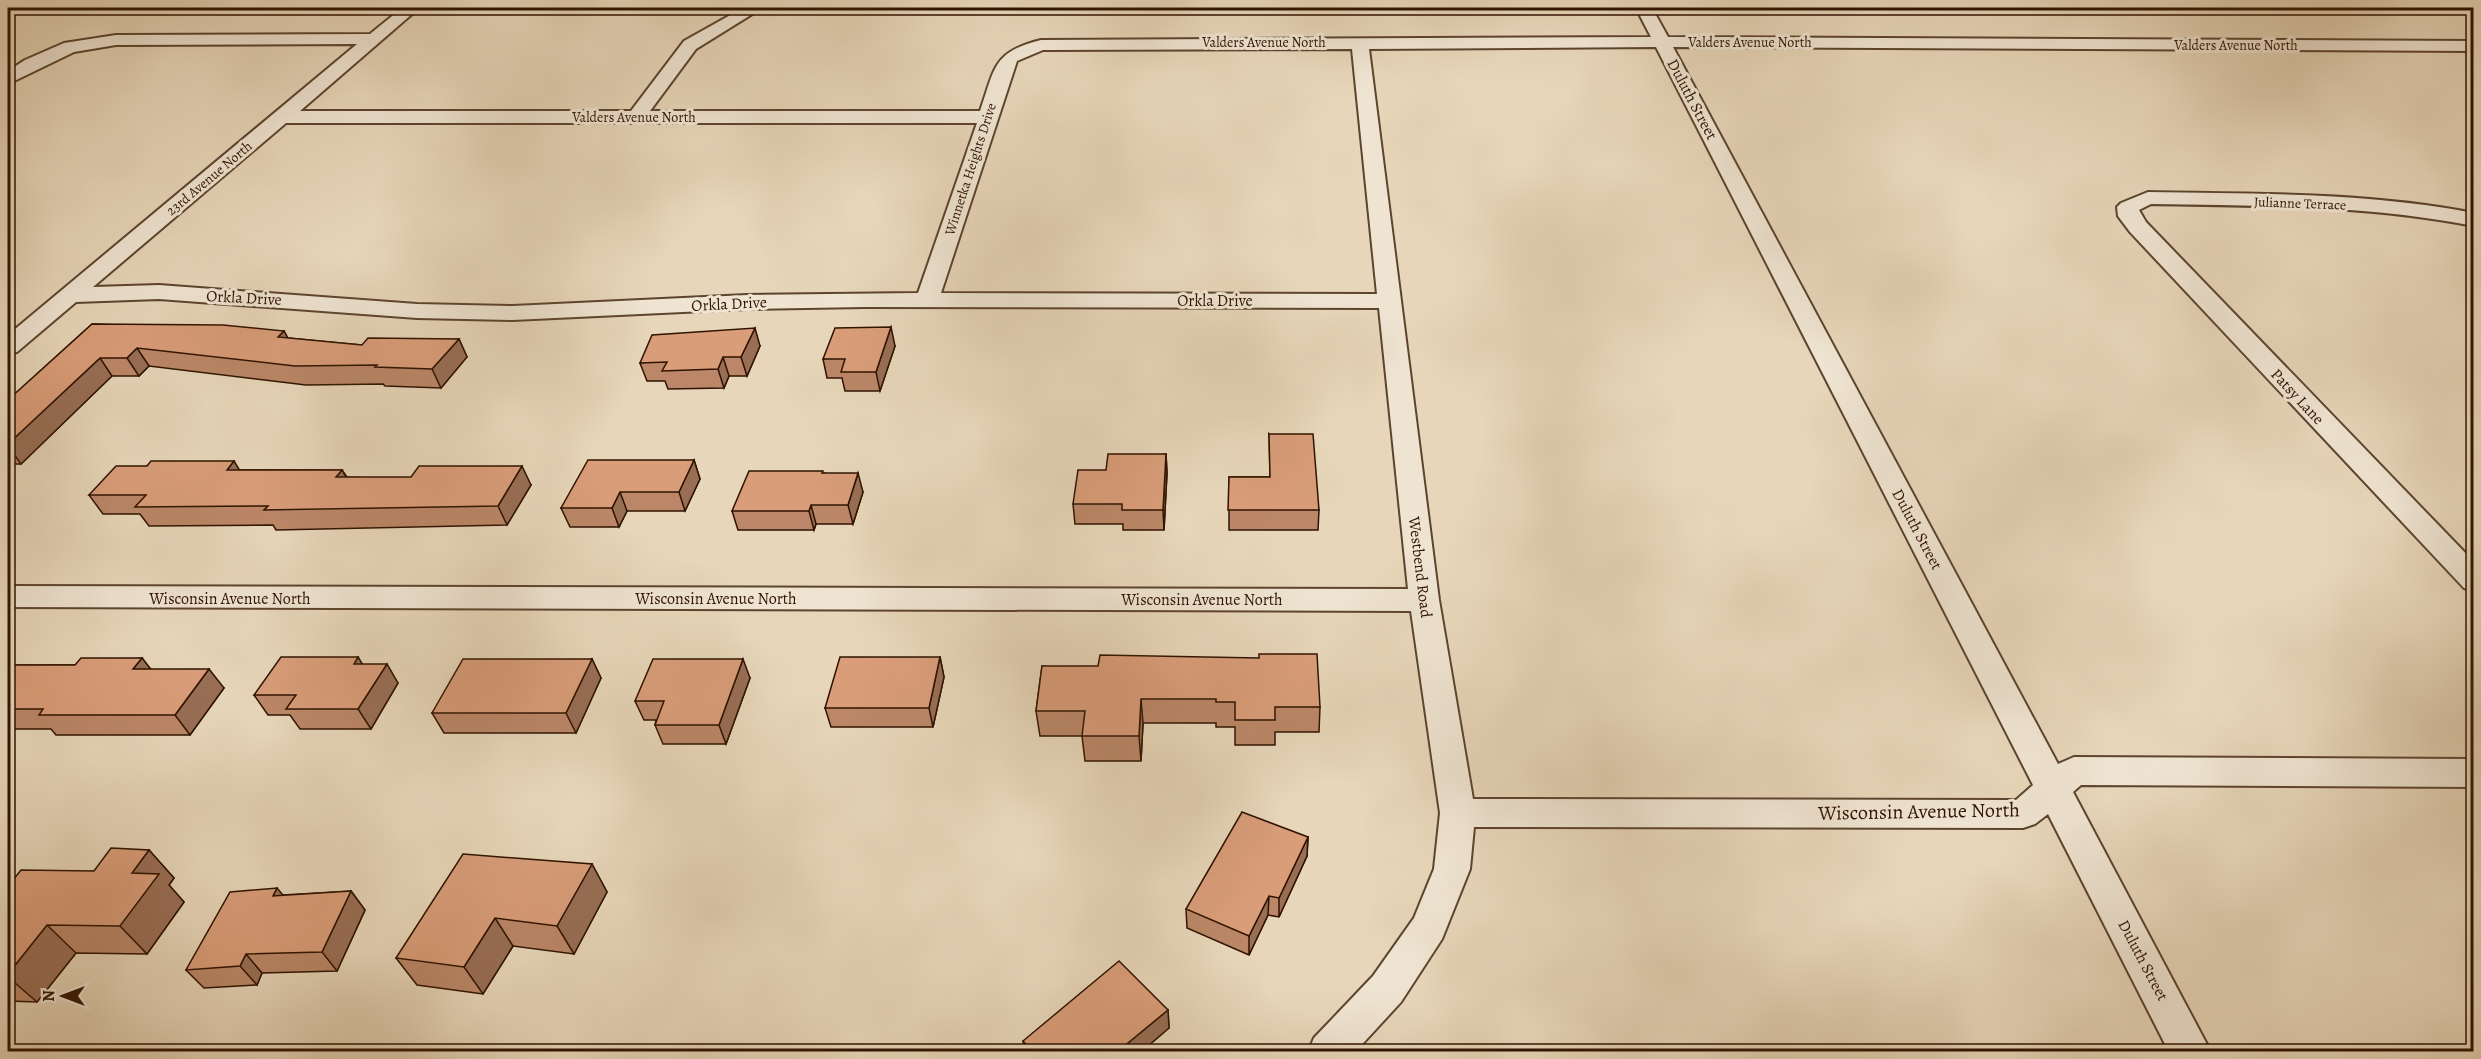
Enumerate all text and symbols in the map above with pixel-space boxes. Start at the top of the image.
street label: Valders Avenue North [1201,33,1326,52]
street label: Valders Avenue North [1687,33,1812,52]
street label: Valders Avenue North [2173,36,2298,55]
street label: Duluth Street [1662,55,1723,144]
street label: Winnetka Heights Drive [940,101,1001,239]
street label: Valders Avenue North [571,108,696,127]
street label: 23rd Avenue North [162,136,257,220]
street label: Julianne Terrace [2254,192,2346,215]
street label: Orkla Drive [206,285,282,311]
street label: Orkla Drive [1177,290,1253,312]
street label: Orkla Drive [691,291,767,317]
street label: Patsy Lane [2266,364,2329,430]
street label: Duluth Street [1887,485,1948,574]
street label: Westbend Road [1403,514,1437,619]
street label: Wisconsin Avenue North [148,588,311,610]
street label: Wisconsin Avenue North [634,588,797,610]
street label: Wisconsin Avenue North [1120,589,1283,611]
street label: Wisconsin Avenue North [1817,796,2020,827]
street label: Duluth Street [2113,916,2174,1005]
north arrow [33,966,93,1026]
text: N [38,990,60,1002]

